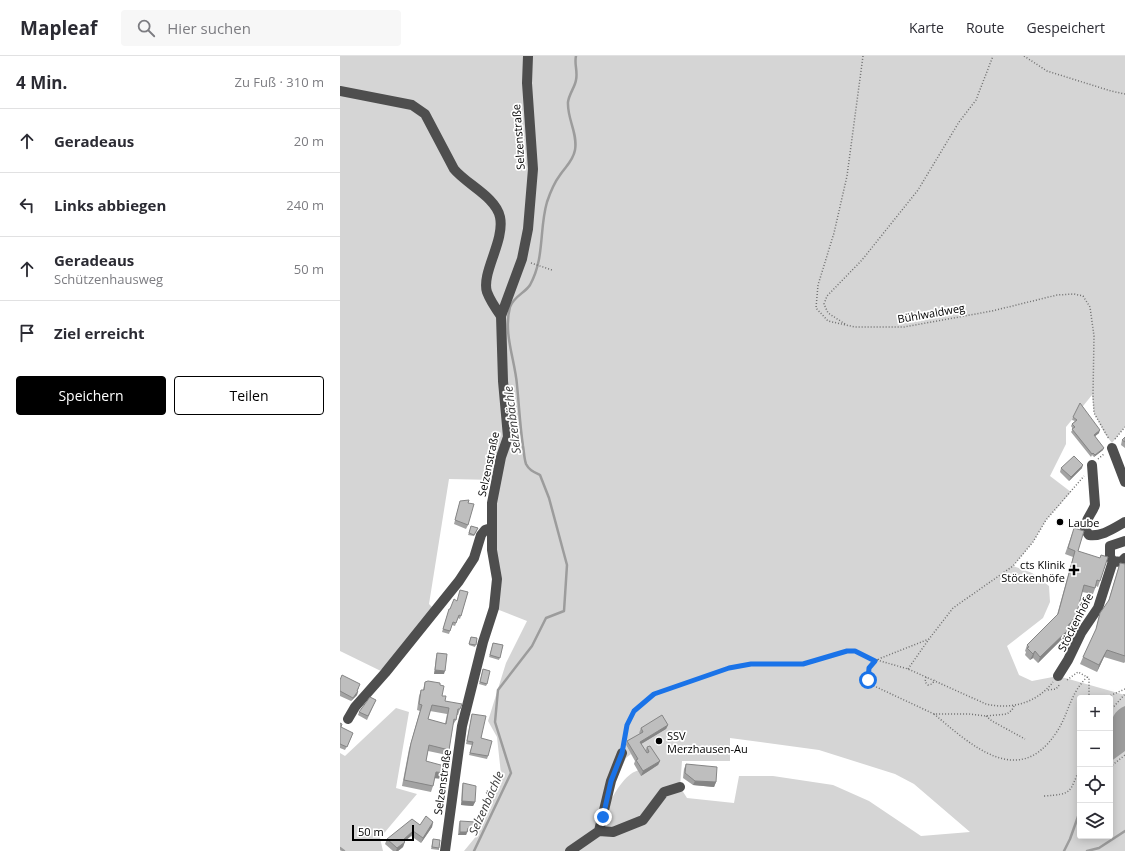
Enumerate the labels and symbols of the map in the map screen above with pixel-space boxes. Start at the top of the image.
street label: Selzenstraße [508,104,528,170]
street label: Bühlwaldweg [896,300,966,326]
water label: Selzenbächle [499,385,525,455]
street label: Selzenstraße [474,430,502,498]
place label: Laube [1068,515,1100,530]
marker: Laube [1055,517,1065,527]
place label: cts Klinik Stöckenhöfe [1001,557,1065,585]
marker: cts Klinik Stöckenhöfe [1068,564,1080,576]
street label: Stöckenhöfe [1054,590,1096,654]
route start [859,671,877,689]
place label: SSV Merzhausen-Au [667,728,748,756]
marker: SSV Merzhausen-Au [654,736,664,746]
street label: Selzenstraße [430,748,454,816]
water label: Selzenbächle [464,768,508,838]
route end [594,808,612,826]
scale bar [352,823,414,842]

